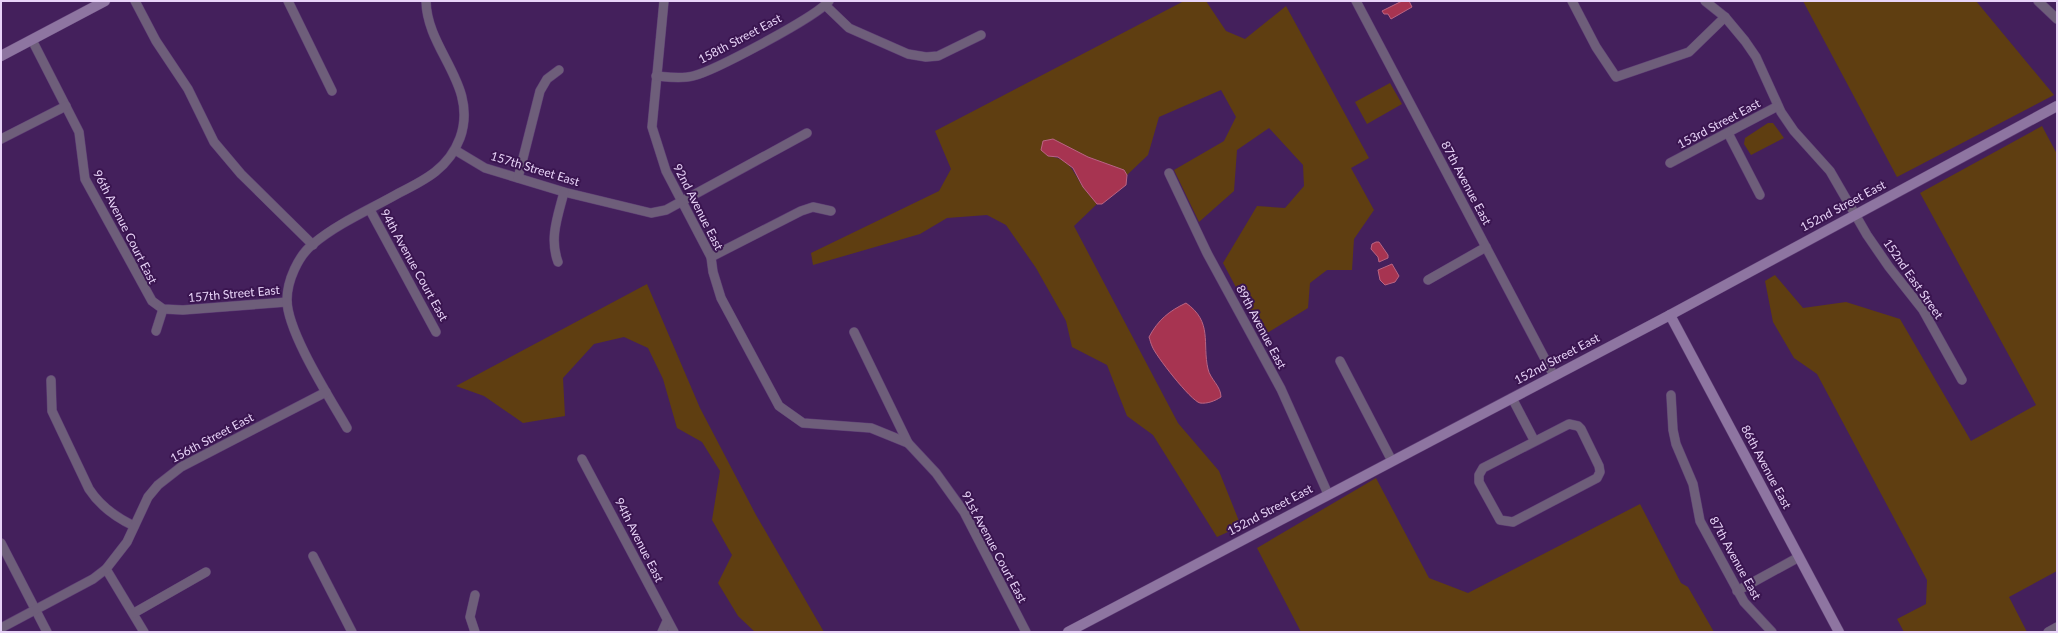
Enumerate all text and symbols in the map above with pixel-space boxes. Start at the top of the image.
street label: 158th Street East [696,10,784,67]
street label: 153rd Street East [1675,95,1763,152]
street label: 87th Avenue East [1438,138,1495,228]
street label: 157th Street East [489,148,582,189]
street label: 92nd Avenue East [670,161,727,253]
street label: 96th Avenue Court East [90,167,161,287]
street label: 152nd Street East [1798,176,1889,234]
street label: 94th Avenue Court East [377,206,452,324]
street label: 152nd East Street [1880,236,1947,322]
street label: 157th Street East [188,282,281,305]
street label: 89th Avenue East [1233,282,1290,372]
street label: 152nd Street East [1512,329,1603,387]
street label: 156th Street East [168,409,256,466]
street label: 86th Avenue East [1738,422,1795,512]
street label: 152nd Street East [1225,480,1316,538]
street label: 91st Avenue Court East [959,488,1031,606]
street label: 94th Avenue East [612,495,667,585]
street label: 87th Avenue East [1706,514,1765,603]

